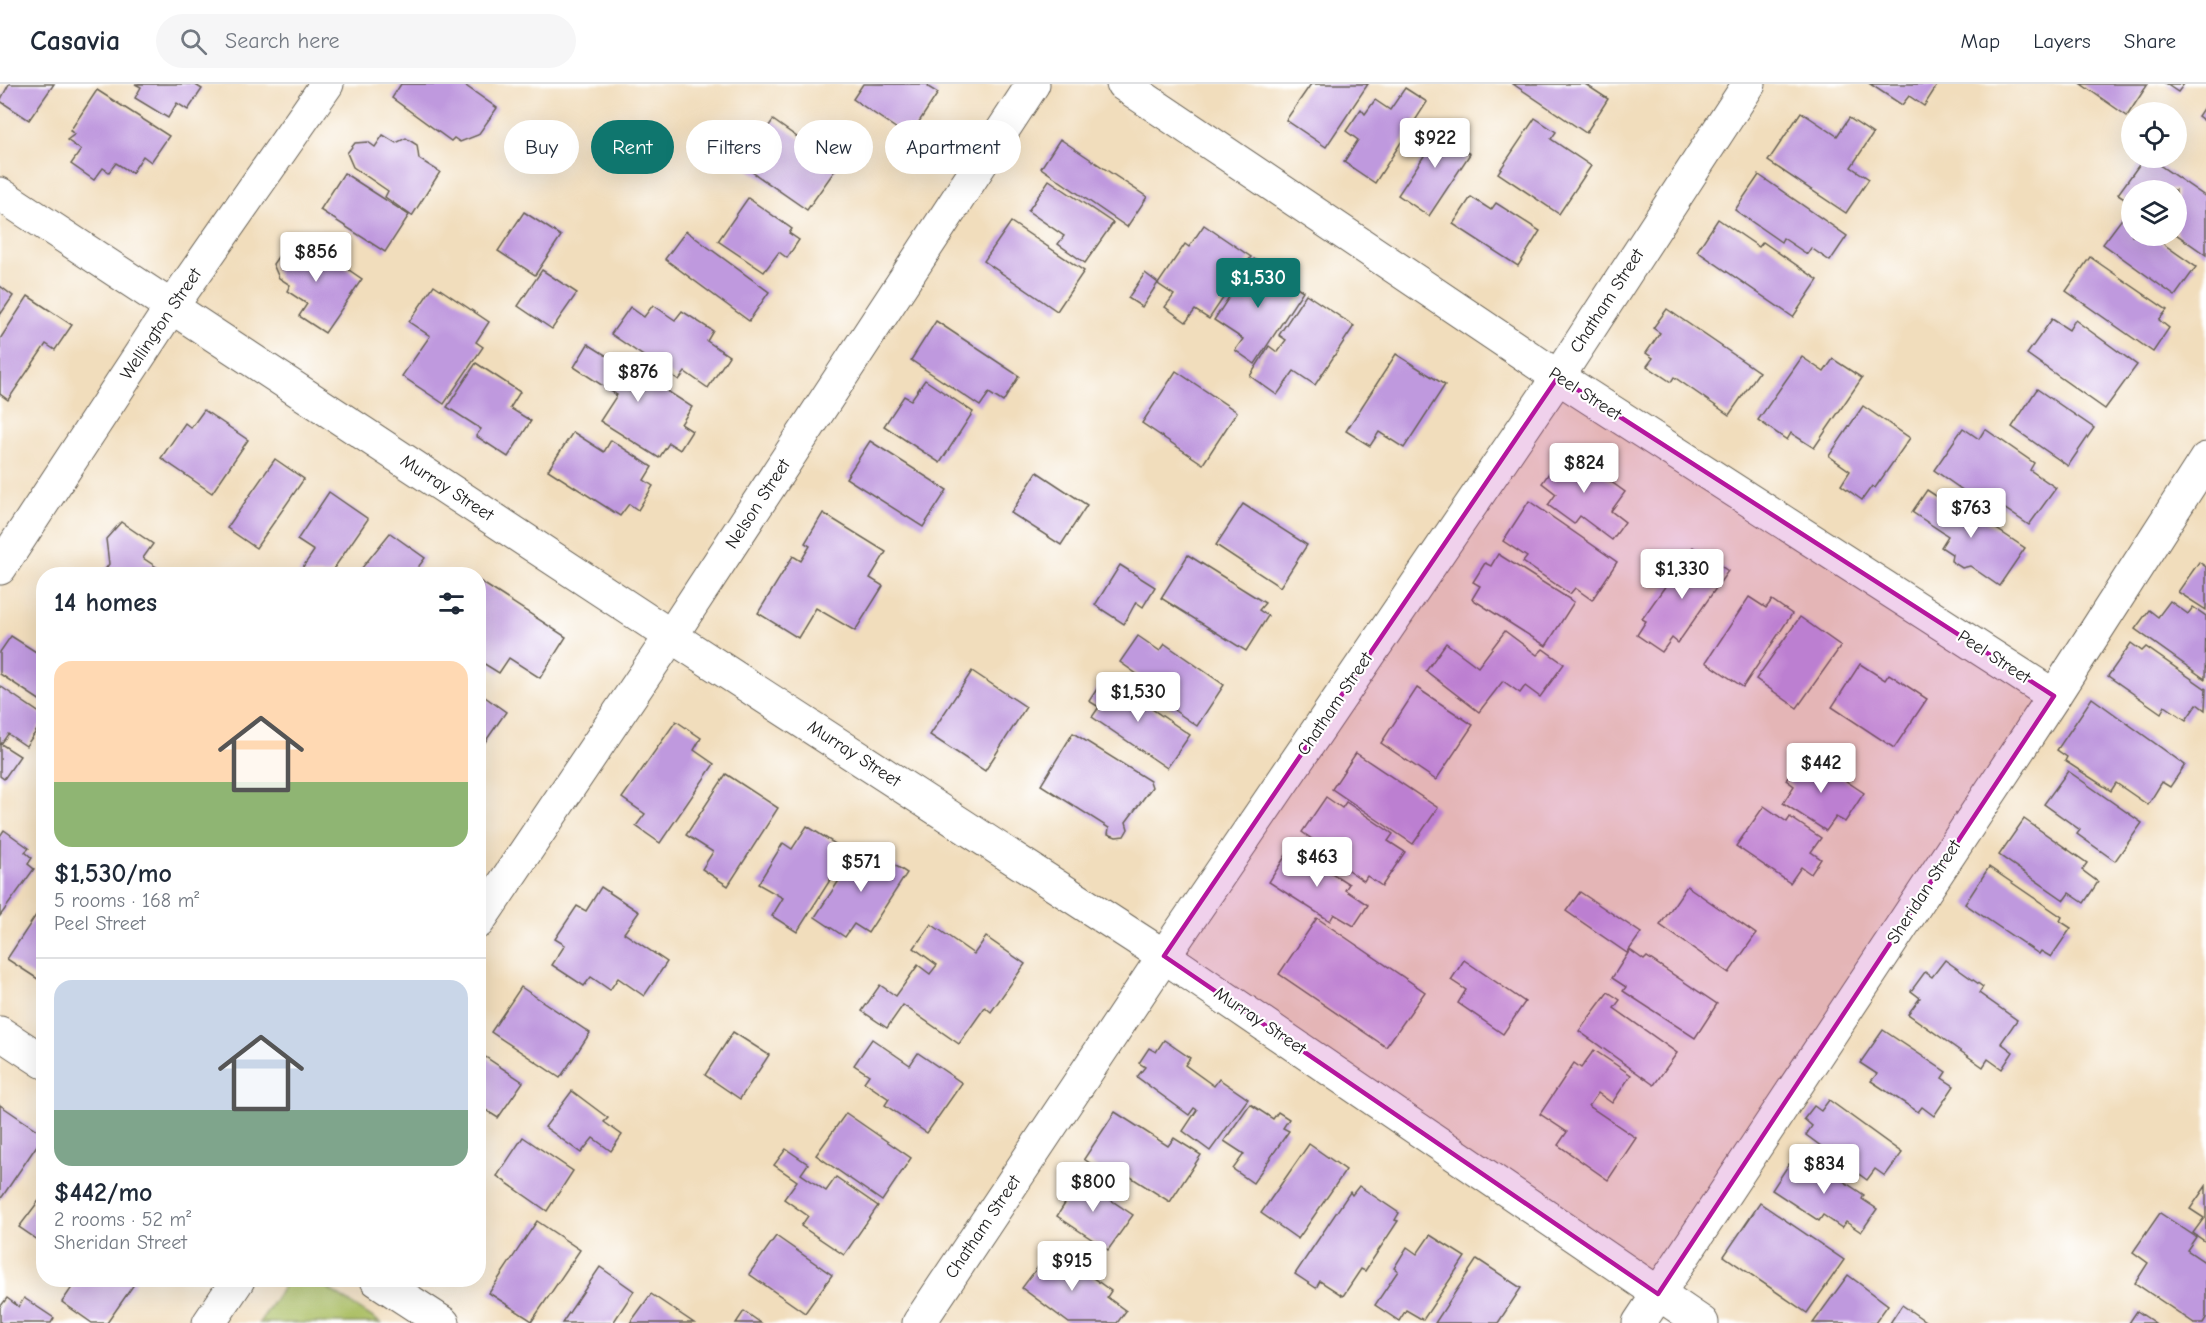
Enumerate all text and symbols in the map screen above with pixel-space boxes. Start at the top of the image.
search box [156,14,576,68]
text: Casavia [30,25,120,57]
icon: search [177,25,210,58]
text: Search here [225,28,340,54]
text: Map [1961,29,2000,53]
text: Layers [2033,29,2091,53]
text: Share [2124,29,2176,53]
map controls [2121,102,2187,246]
button: locate [2121,102,2187,168]
pin: $922 [1399,118,1471,169]
chip: Buy [504,120,579,174]
chip: Rent [591,120,674,174]
chip: Filters [686,120,782,174]
chip: New [794,120,873,174]
chip: Apartment [885,120,1021,174]
text: $922 [1414,126,1456,149]
button: layers [2121,180,2187,246]
pin: $856 [280,232,352,283]
text: $856 [294,240,338,263]
street label: Chatham Street [1566,244,1649,357]
pin: $1,530 [1209,258,1307,309]
street label: Wellington Street [116,264,207,384]
text: $1,530 [1230,266,1286,289]
pin: $876 [602,352,674,403]
text: $876 [618,360,658,383]
street label: Peel Street [1545,363,1626,426]
pin: $824 [1548,443,1620,494]
street label: Murray Street [397,450,498,526]
text: $824 [1563,451,1605,474]
street label: Nelson Street [721,454,795,553]
pin: $763 [1935,488,2007,539]
text: $763 [1951,496,1991,519]
pin: $1,330 [1633,549,1731,600]
text: $1,330 [1655,557,1709,580]
icon: filters [435,587,468,620]
text: 14 homes [54,588,157,618]
street label: Peel Street [1954,626,2035,689]
street label: Chatham Street [1293,648,1378,760]
pin: $1,530 [1089,672,1187,723]
text: $1,530 [1110,680,1166,703]
icon: home [207,700,315,808]
street label: Murray Street [804,716,905,792]
pin: $442 [1785,743,1857,794]
text: $442 [1801,751,1841,774]
street label: Sheridan Street [1883,835,1966,948]
pin: $463 [1281,837,1353,888]
pin: $571 [825,842,897,893]
text: $463 [1296,845,1338,868]
text: $571 [841,850,881,873]
text: $1,530/mo [54,859,172,889]
text: 5 rooms · 168 m² [54,889,199,912]
text: Peel Street [54,912,146,935]
street label: Murray Street [1210,982,1311,1060]
icon: home [207,1019,315,1127]
pin: $834 [1788,1144,1860,1195]
text: $834 [1803,1152,1845,1175]
pin: $800 [1057,1162,1129,1213]
text: $800 [1070,1170,1116,1193]
street label: Chatham Street [941,1171,1026,1283]
text: $442/mo [54,1178,153,1208]
text: 2 rooms · 52 m² [54,1208,191,1231]
text: Sheridan Street [54,1231,187,1254]
pin: $915 [1036,1241,1108,1292]
text: $915 [1052,1249,1092,1272]

